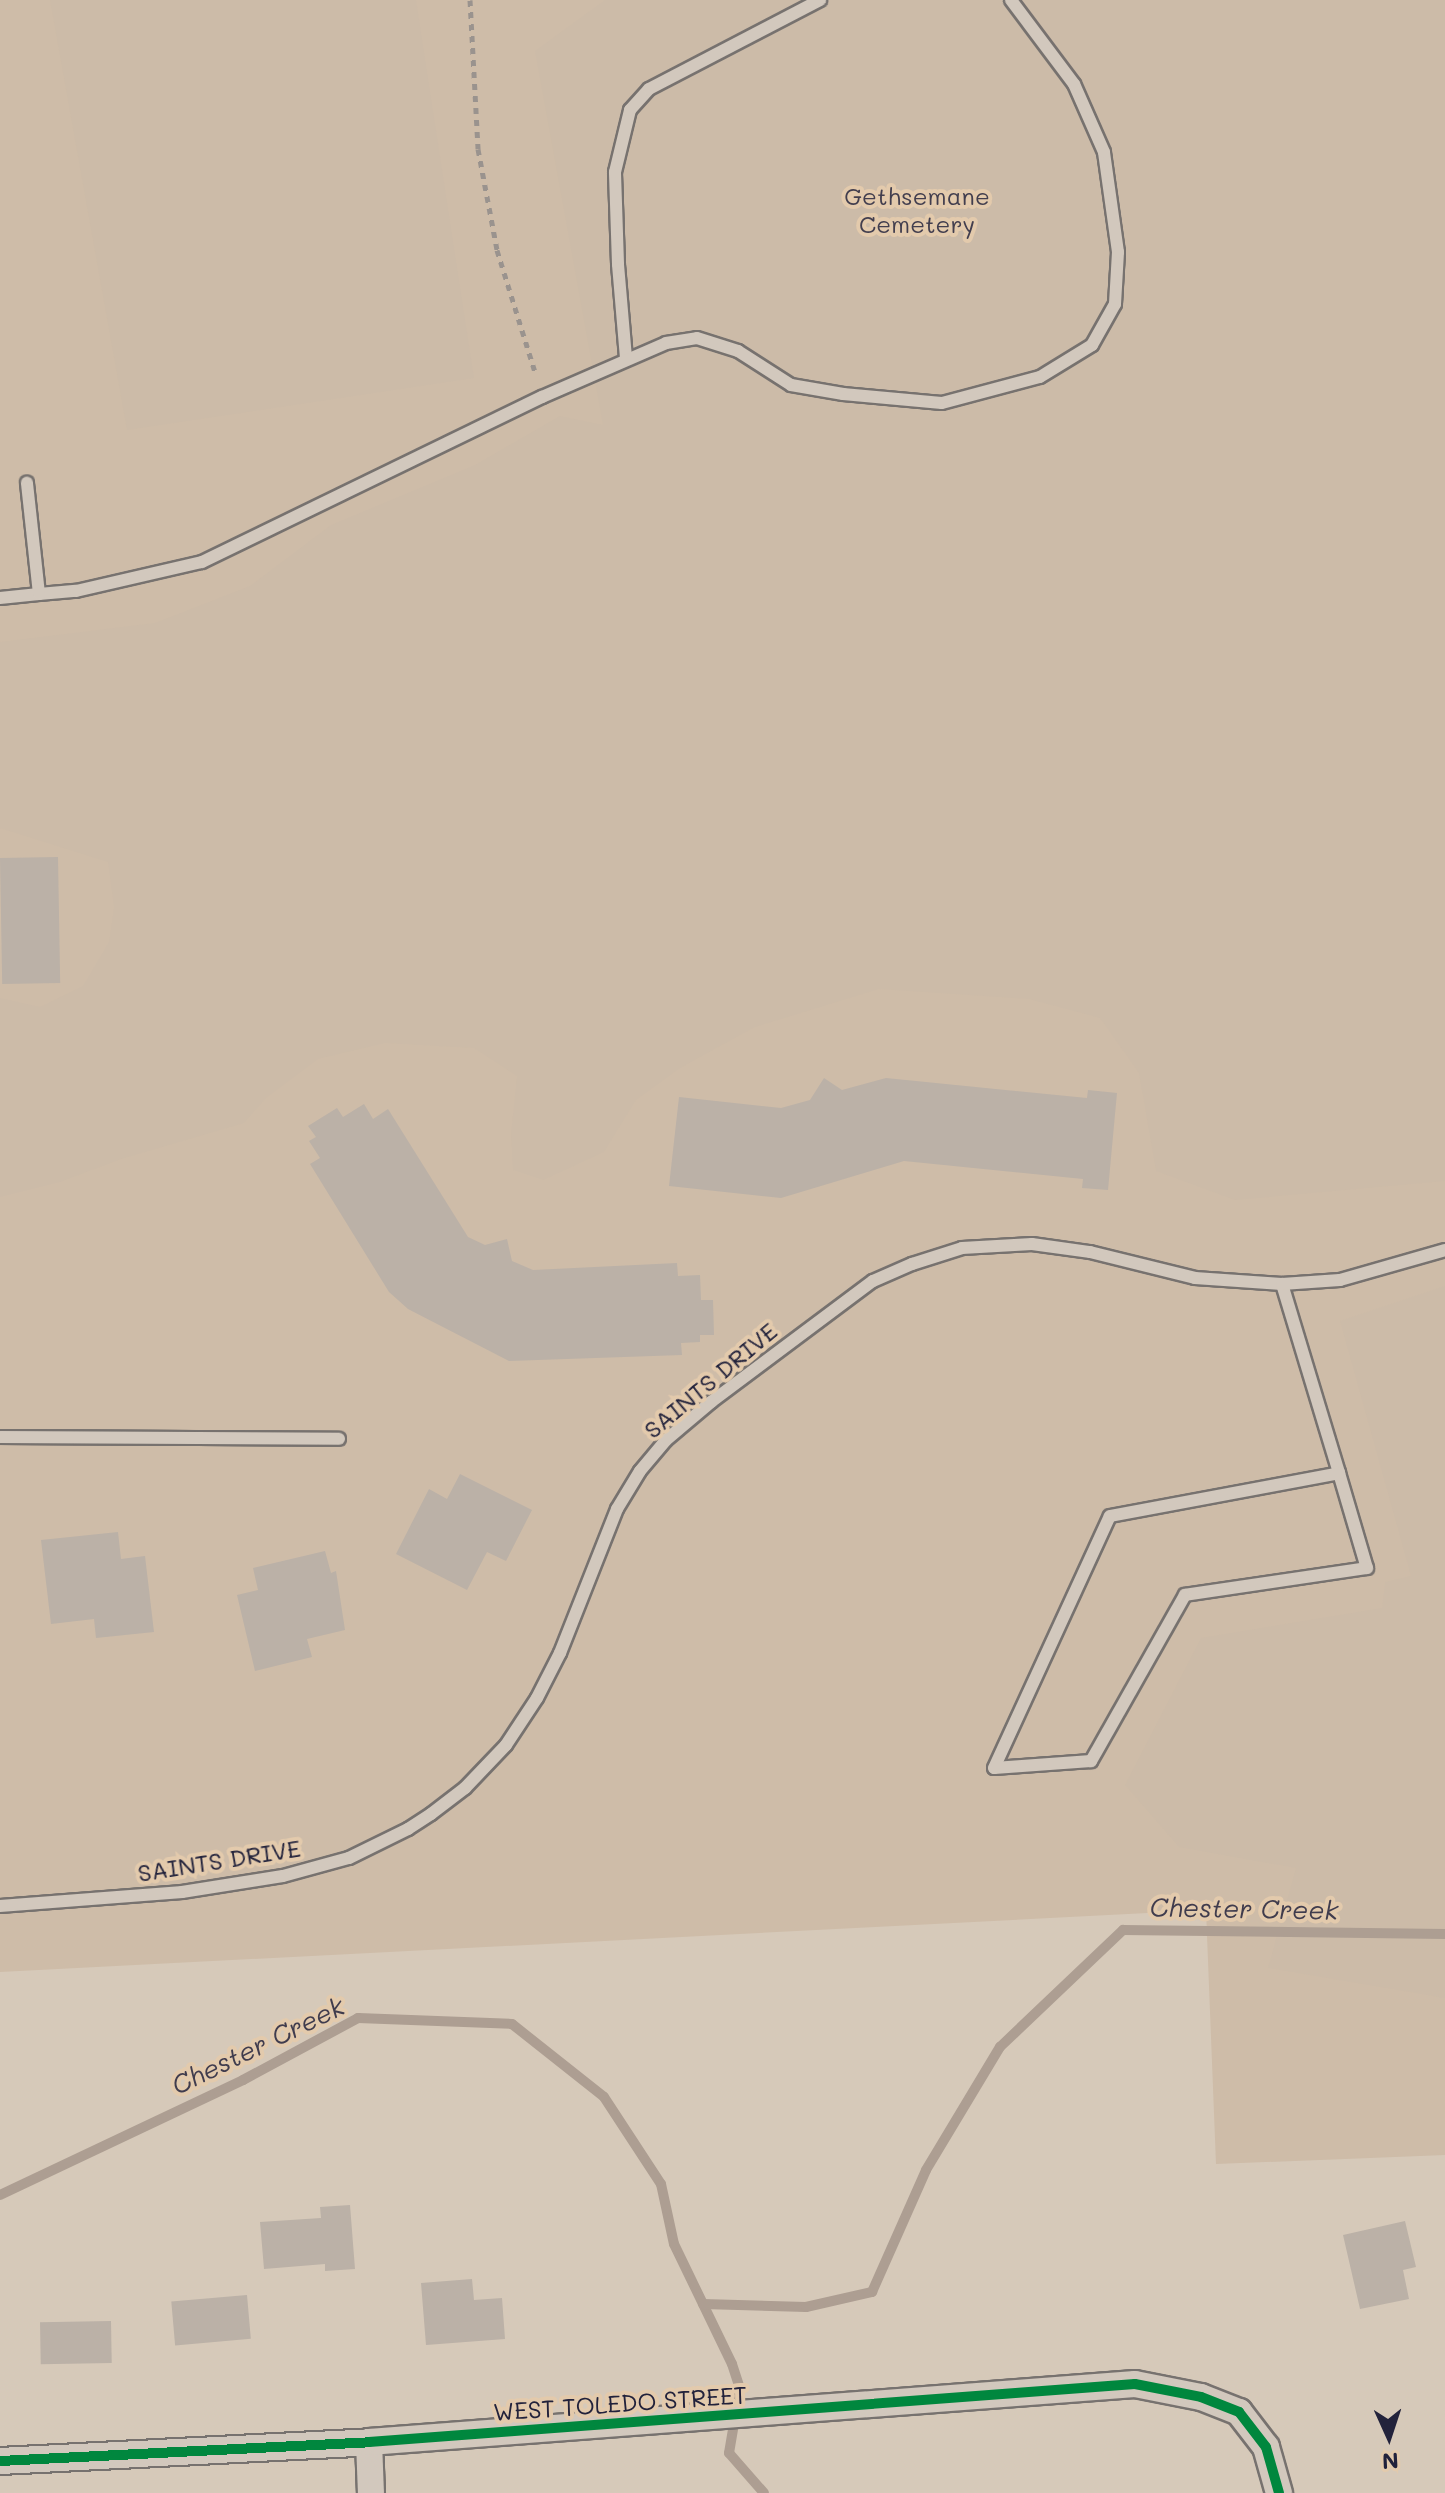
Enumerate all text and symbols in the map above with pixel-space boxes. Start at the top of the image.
park label: Gethsemane Cemetery [844,182,990,238]
street label: SAINTS DRIVE [638,1316,782,1444]
street label: SAINTS DRIVE [136,1833,302,1887]
water label: Chester Creek [1150,1892,1338,1926]
water label: Chester Creek [166,1991,350,2101]
street label: WEST TOLEDO STREET [492,2380,748,2426]
north arrow [1349,2397,1429,2477]
text: N [1381,2447,1399,2476]

